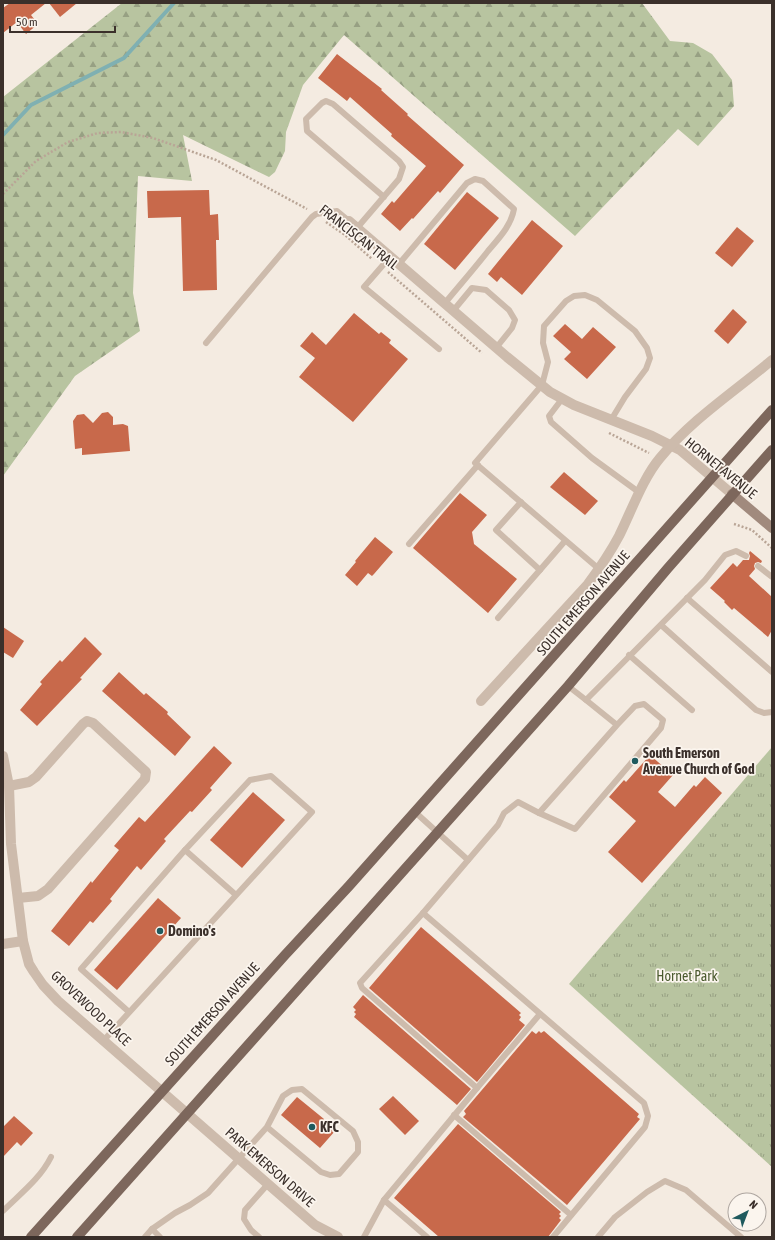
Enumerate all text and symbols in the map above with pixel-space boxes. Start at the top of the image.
scale bar [10,8,115,34]
text: 50 m [16,15,38,29]
street label: FRANCISCAN TRAIL [316,201,402,273]
street label: HORNET AVENUE [682,434,760,502]
street label: SOUTH EMERSON AVENUE [533,548,633,658]
place label: South Emerson Avenue Church of God [642,745,755,777]
marker: South Emerson Avenue Church of God [630,756,640,766]
place label: Domino's [168,923,216,939]
marker: Domino's [155,926,165,936]
street label: SOUTH EMERSON AVENUE [162,959,262,1069]
street label: GROVEWOOD PLACE [48,967,134,1049]
park label: Hornet Park [656,968,718,984]
place label: KFC [320,1119,340,1135]
marker: KFC [307,1122,317,1132]
street label: PARK EMERSON DRIVE [222,1124,318,1210]
north arrow [727,1192,767,1232]
text: N [747,1198,760,1211]

